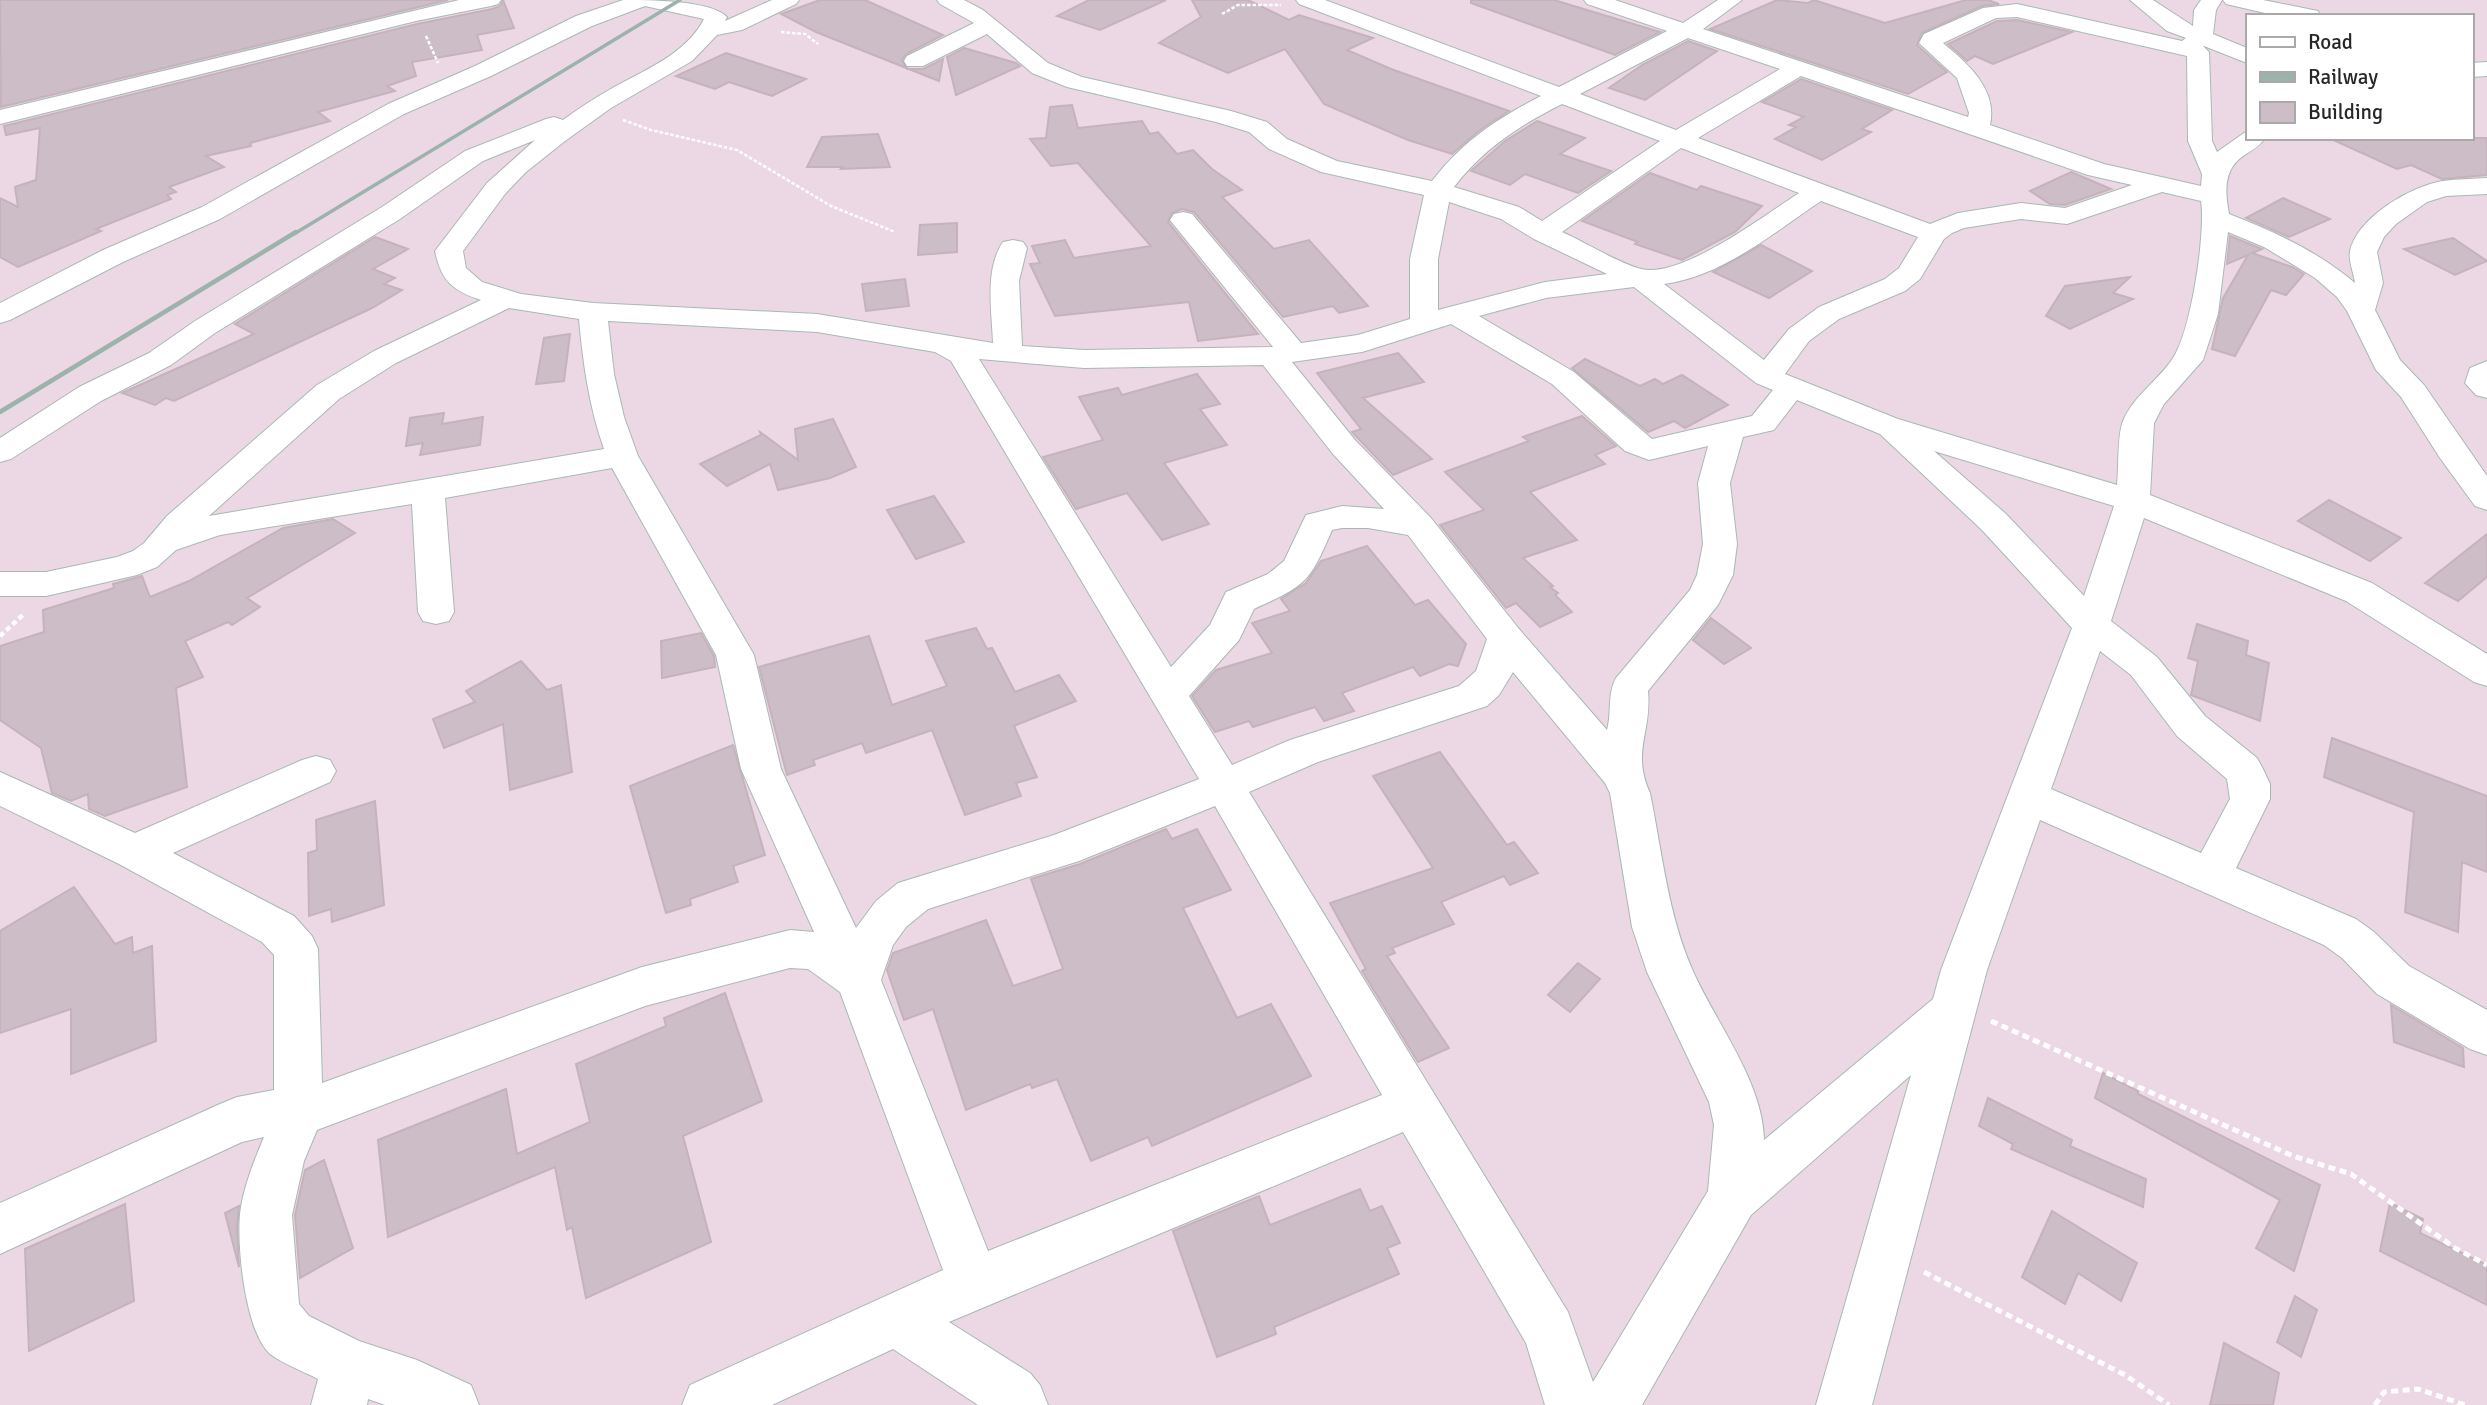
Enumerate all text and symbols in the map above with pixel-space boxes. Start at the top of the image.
legend [2246,14,2473,140]
text: Road [2308,29,2353,55]
text: Railway [2308,64,2378,90]
text: Building [2308,99,2383,125]

